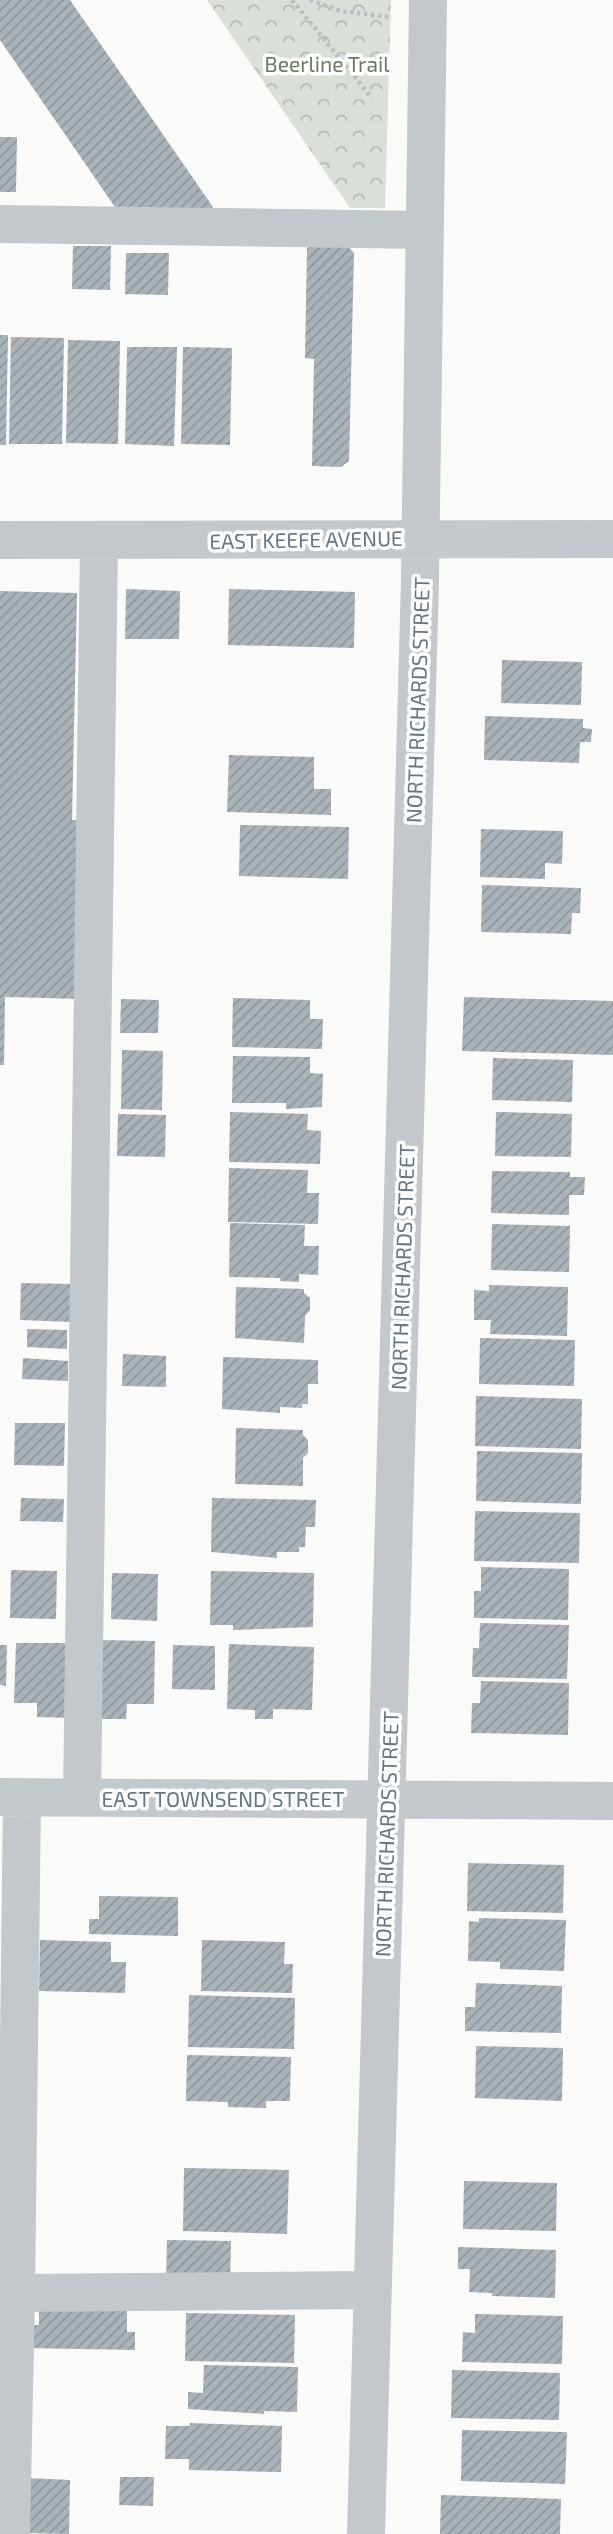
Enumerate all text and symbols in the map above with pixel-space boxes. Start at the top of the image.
park label: Beerline Trail [265,51,390,76]
street label: EAST KEEFE AVENUE [209,525,403,553]
street label: NORTH RICHARDS STREET [400,577,434,823]
street label: NORTH RICHARDS STREET [385,1144,419,1390]
street label: NORTH RICHARDS STREET [369,1711,403,1957]
street label: EAST TOWNSEND STREET [102,1786,344,1811]

